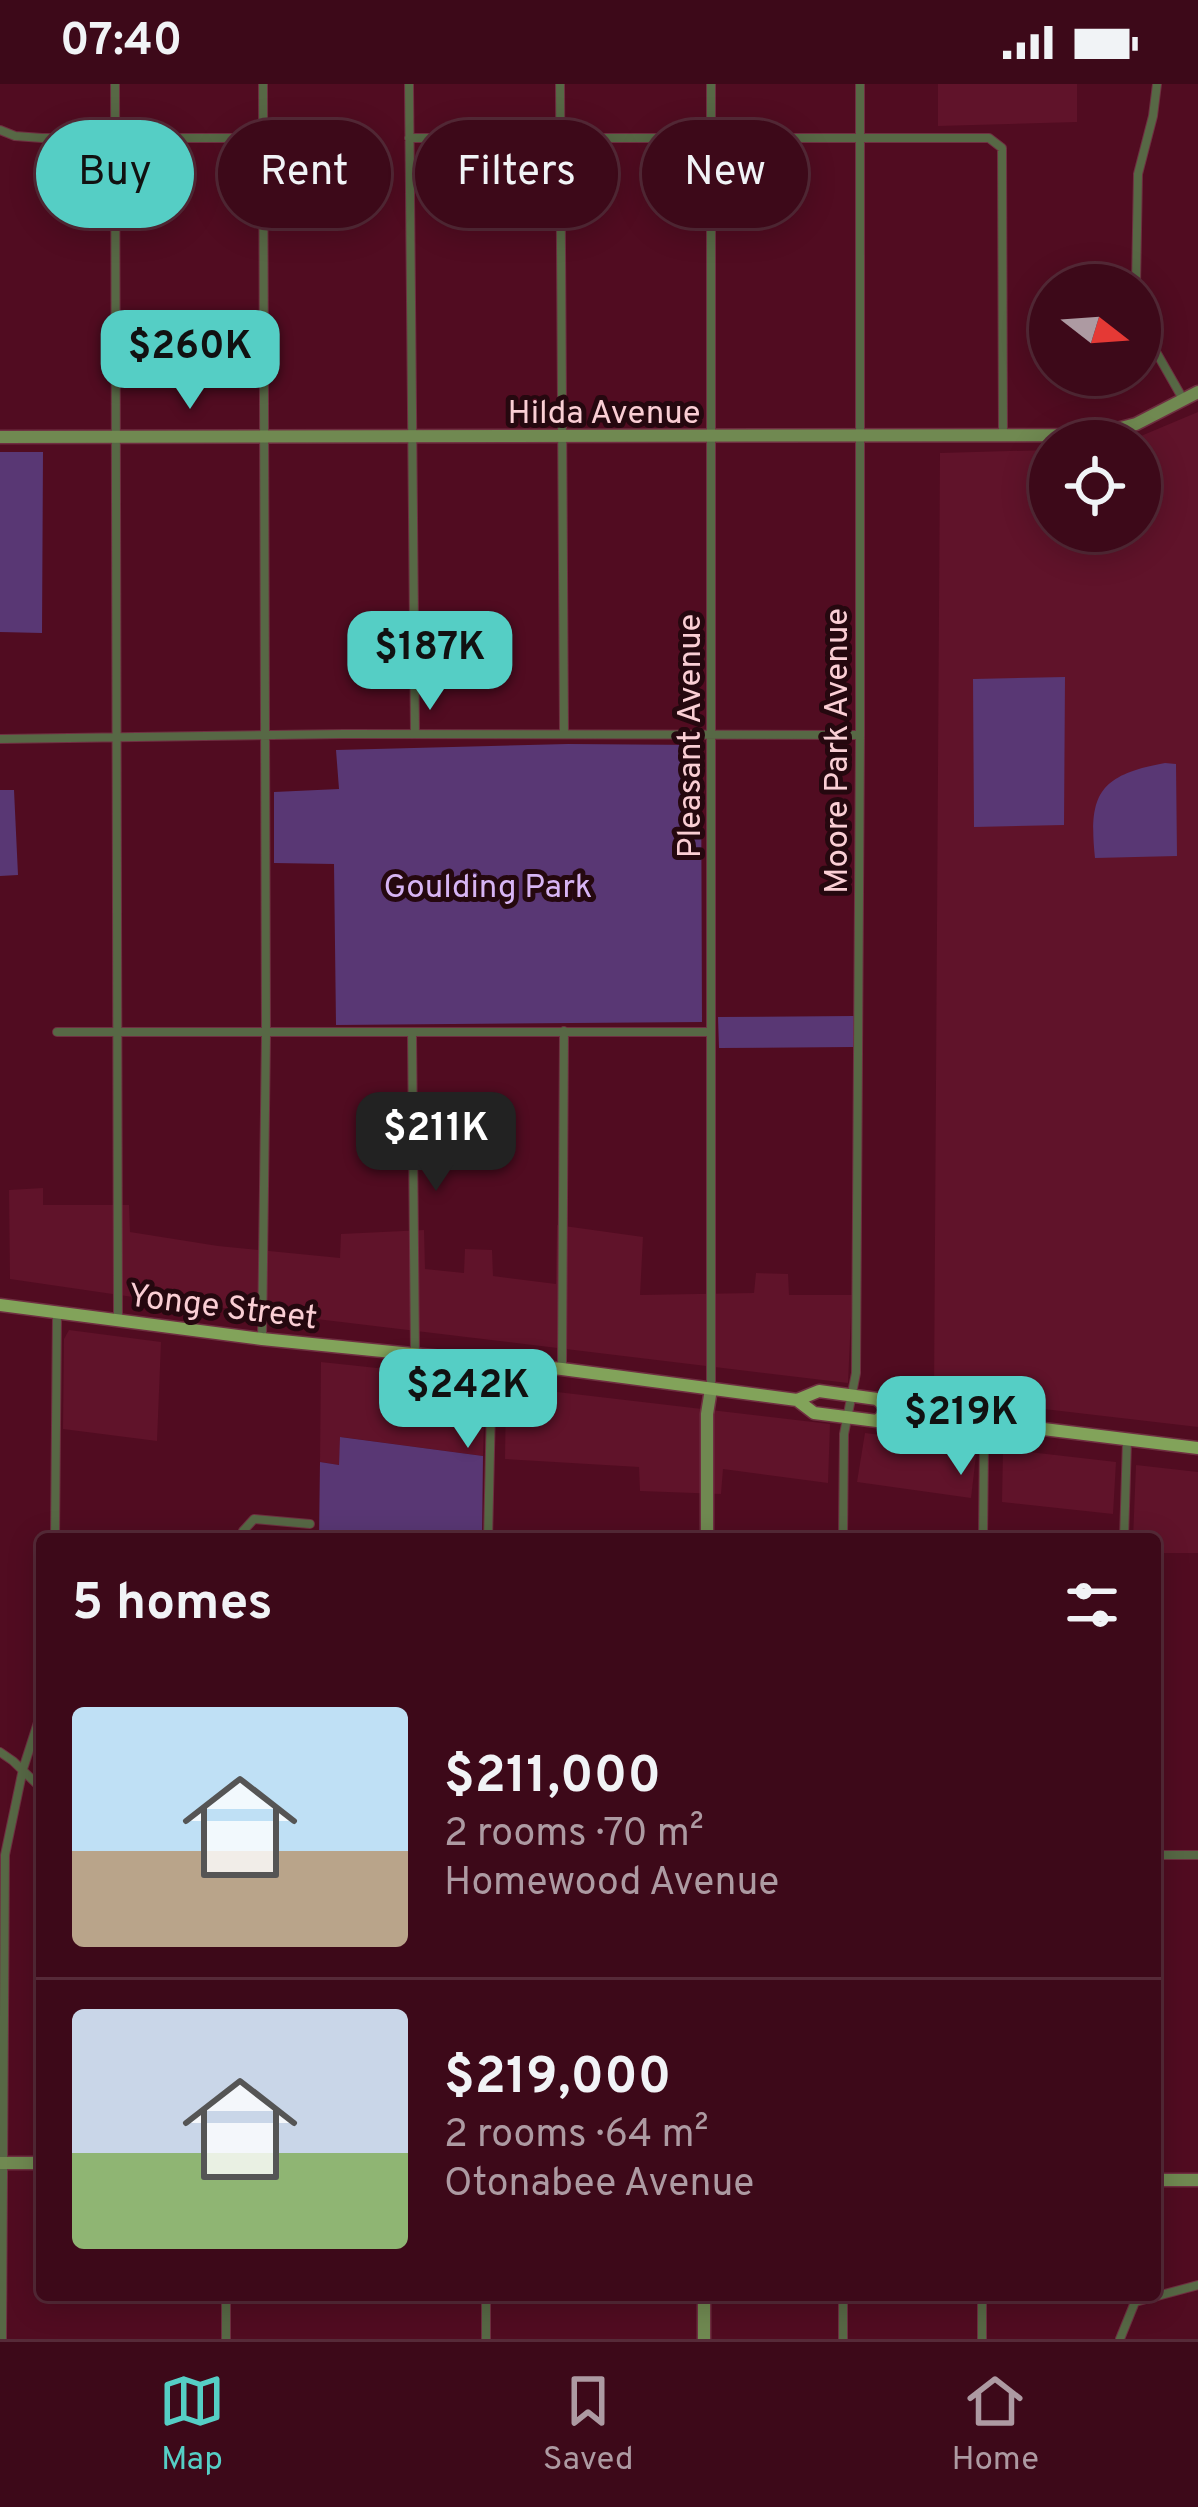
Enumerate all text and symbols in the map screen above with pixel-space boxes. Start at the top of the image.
text: 07:40 [60,14,182,71]
chip: Buy [36,120,194,228]
chip: Rent [218,120,391,228]
chip: Filters [415,120,618,228]
chip: New [642,120,808,228]
north arrow [1029,264,1161,396]
map controls [1029,264,1161,552]
pin: $260K [106,310,274,412]
text: $260K [128,324,252,373]
street label: Hilda Avenue [508,394,700,436]
button: locate [1029,420,1161,552]
street label: Moore Park Avenue [818,608,860,894]
pin: $187K [346,611,514,713]
street label: Pleasant Avenue [671,614,713,858]
text: $187K [374,625,486,674]
park label: Goulding Park [384,868,592,910]
pin: $211K [352,1092,520,1194]
text: $211K [383,1106,489,1155]
street label: Yonge Street [126,1277,319,1341]
pin: $242K [384,1349,552,1451]
text: $242K [406,1363,530,1412]
pin: $219K [877,1376,1045,1478]
text: $219K [904,1390,1018,1439]
icon: filters [1059,1572,1125,1638]
text: 5 homes [72,1573,273,1638]
text: $211,000 [444,1746,661,1811]
icon: home [168,1755,312,1899]
text: 2 rooms · 70 m² [444,1811,704,1860]
text: Homewood Avenue [444,1860,779,1909]
text: $219,000 [444,2047,671,2112]
icon: home [168,2057,312,2201]
text: 2 rooms · 64 m² [444,2112,709,2161]
text: Otonabee Avenue [444,2161,754,2210]
tab: Map [159,2368,225,2482]
tab: Saved [543,2368,634,2482]
tab: Home [951,2368,1039,2482]

